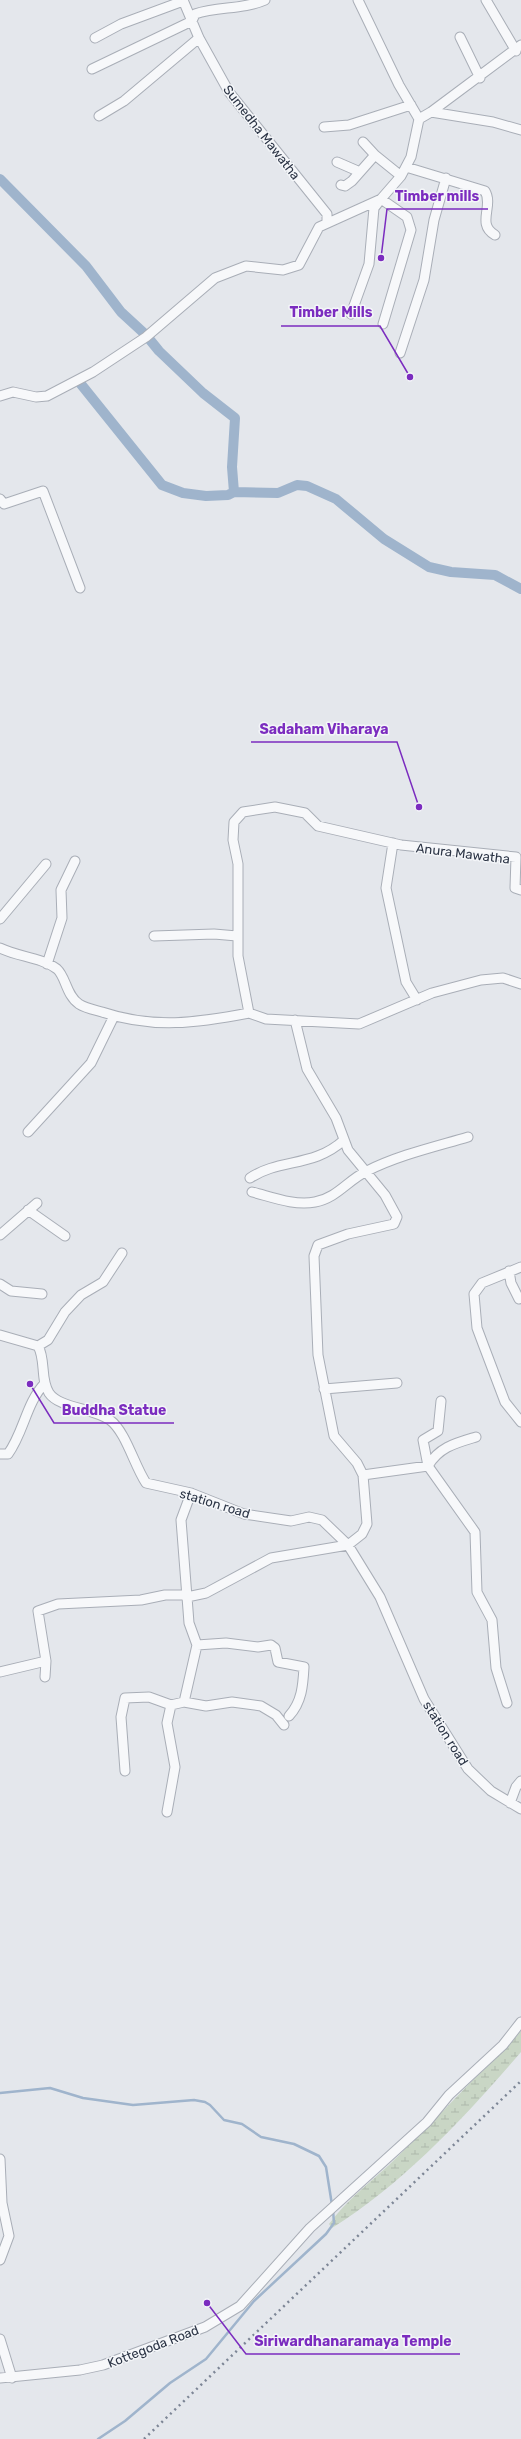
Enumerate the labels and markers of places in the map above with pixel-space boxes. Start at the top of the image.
callout: Timber mills [387,183,488,209]
callout: Timber Mills [281,300,380,326]
callout: Sadaham Viharaya [251,716,397,742]
callout: Buddha Statue [54,1397,174,1423]
callout: Siriwardhanaramaya Temple [246,2328,460,2354]

